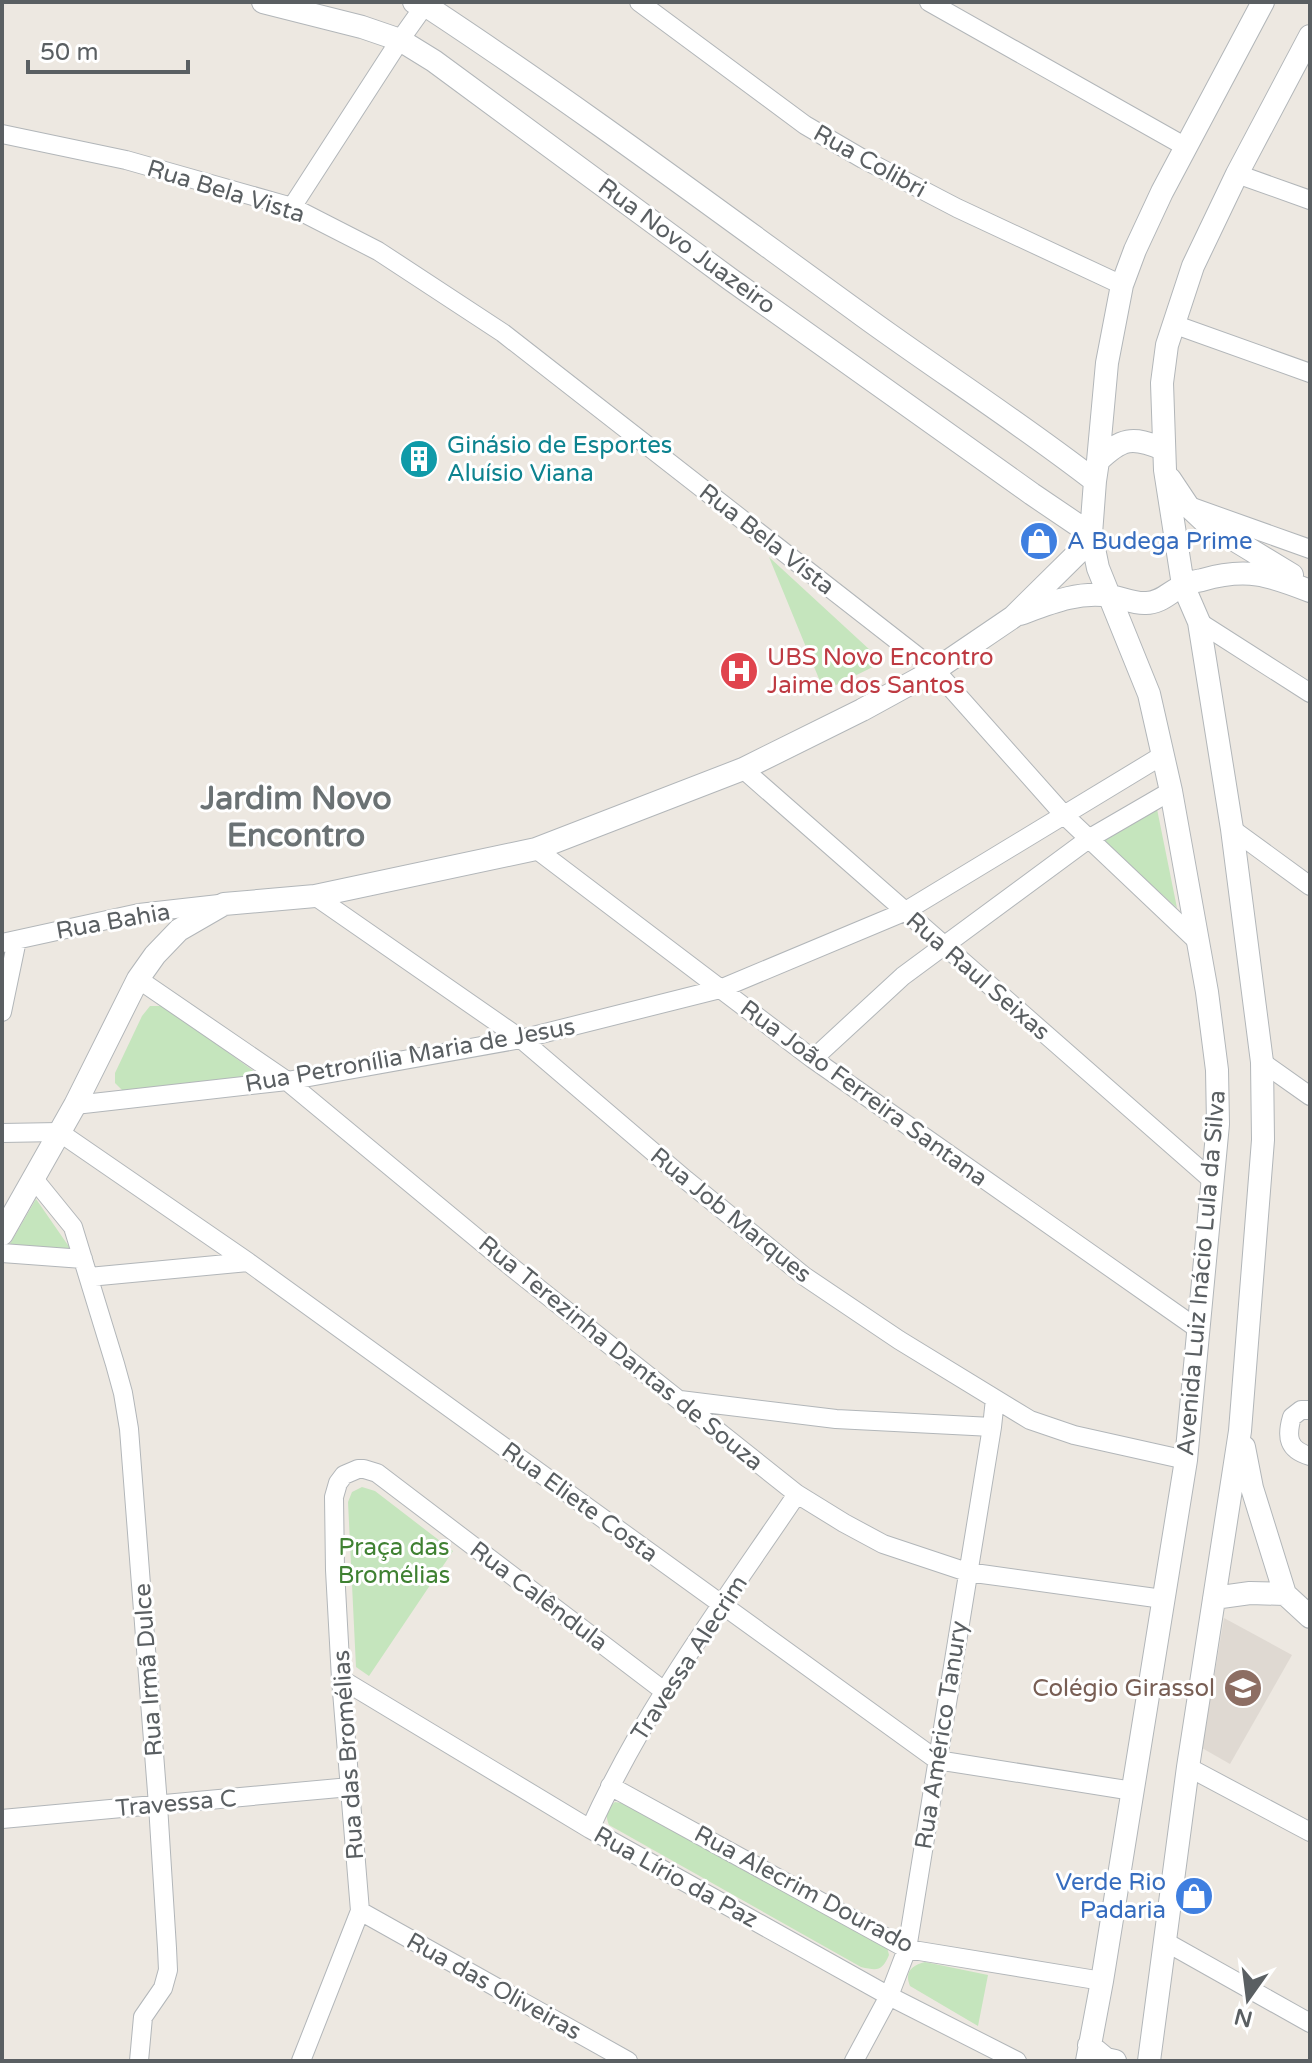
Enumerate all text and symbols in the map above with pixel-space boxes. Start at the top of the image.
scale bar [28,24,188,74]
text: 50 m [40,38,98,67]
street label: Rua Colibri [808,119,931,204]
street label: Rua Bela Vista [143,154,308,229]
street label: Rua Novo Juazeiro [592,172,781,321]
place label: Ginásio de Esportes Aluísio Viana [447,431,672,488]
building icon: Ginásio de Esportes Aluísio Viana [398,438,440,480]
street label: Rua Bela Vista [693,478,840,601]
shop icon: A Budega Prime [1018,520,1060,562]
place label: A Budega Prime [1067,527,1253,556]
place label: UBS Novo Encontro Jaime dos Santos [767,643,994,700]
hospital icon: UBS Novo Encontro Jaime dos Santos [718,650,760,692]
district label: Jardim Novo Encontro [199,780,392,855]
street label: Rua Bahia [54,897,173,946]
street label: Rua Raul Seixas [900,906,1056,1047]
street label: Rua João Ferreira Santana [734,994,993,1193]
street label: Rua Petronília Maria de Jesus [243,1012,577,1099]
street label: Avenida Luiz Inácio Lula da Silva [1171,1089,1232,1457]
street label: Rua Job Marques [644,1142,817,1289]
street label: Rua Terezinha Dantas de Souza [473,1230,769,1477]
street label: Rua Eliete Costa [496,1436,663,1569]
park label: Praça das Bromélias [338,1533,450,1590]
street label: Rua Calêndula [464,1535,613,1658]
street label: Travessa Alecrim [625,1570,754,1747]
street label: Rua Irmã Dulce [128,1582,169,1758]
street label: Rua Américo Tanury [909,1619,974,1851]
street label: Rua das Bromélias [327,1649,370,1861]
school or university icon: Colégio Girassol [1222,1667,1264,1709]
place label: Colégio Girassol [1032,1674,1215,1703]
street label: Travessa C [114,1784,238,1823]
street label: Rua Alecrim Dourado [689,1819,918,1960]
street label: Rua Lírio da Paz [589,1820,763,1934]
place label: Verde Rio Padaria [1056,1868,1166,1925]
shop icon: Verde Rio Padaria [1173,1875,1215,1917]
street label: Rua das Oliveiras [401,1926,586,2046]
north arrow [1208,1959,1288,2039]
text: N [1232,2003,1255,2032]

